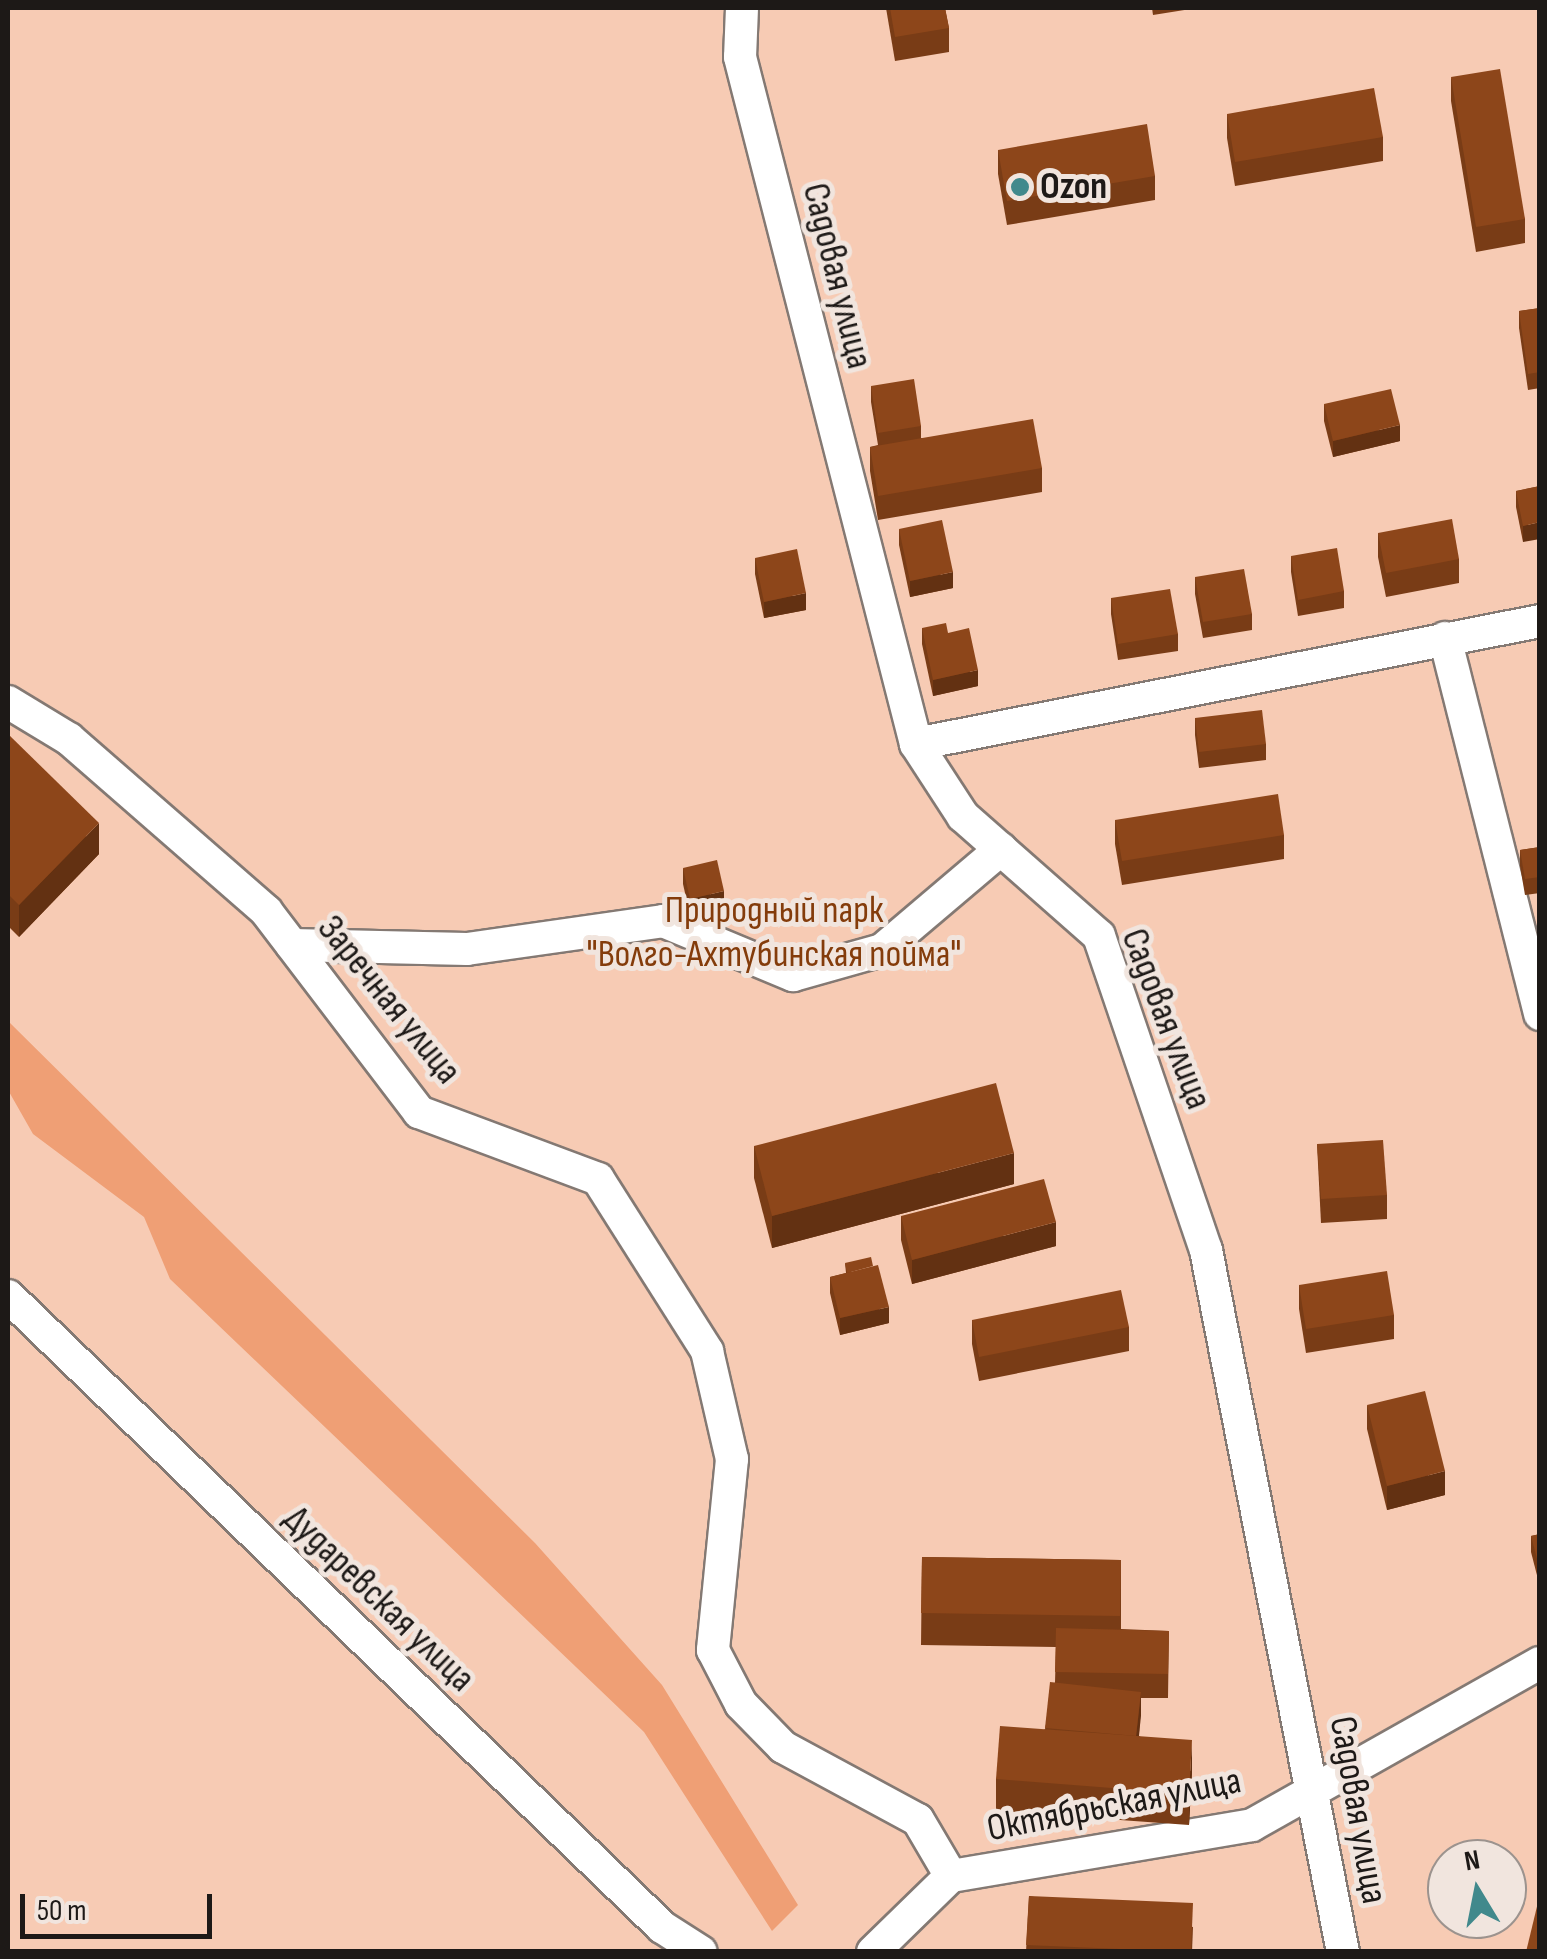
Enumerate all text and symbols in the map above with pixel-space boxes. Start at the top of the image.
place label: Ozon [1040,164,1107,210]
marker: Ozon [1009,176,1031,198]
street label: Садовая улица [792,179,882,373]
park label: Природный парк "Волго-Ахтубинская пойма" [587,888,961,978]
street label: Заречная улица [307,907,471,1093]
street label: Садовая улица [1111,922,1221,1116]
street label: Дударевская улица [274,1496,484,1702]
street label: Садовая улица [1319,1713,1397,1907]
street label: Октябрьская улица [983,1758,1245,1852]
north arrow [1427,1839,1527,1939]
text: N [1462,1843,1482,1878]
scale bar [25,1874,218,1936]
text: 50 m [37,1893,86,1929]

